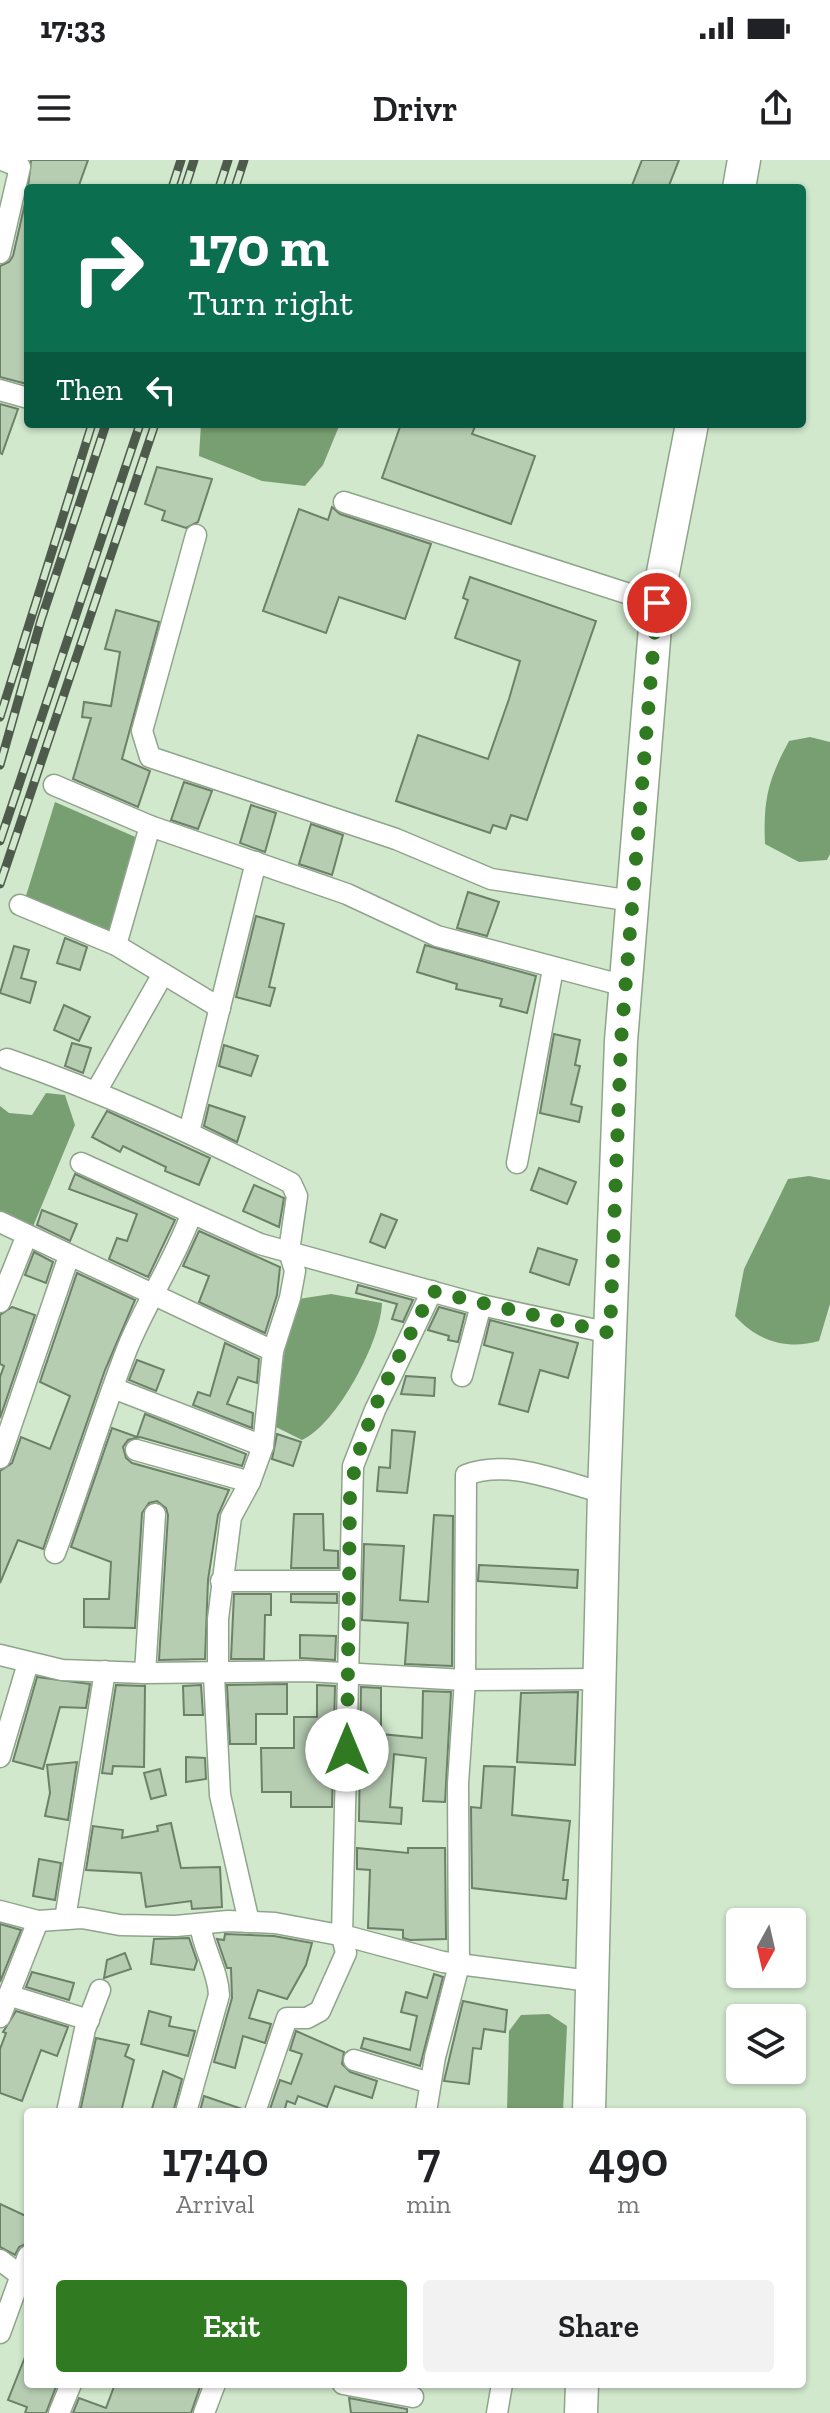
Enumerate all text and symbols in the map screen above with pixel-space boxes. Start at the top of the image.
text: 17:33 [40,10,106,46]
icon: menu [32,86,76,130]
icon: share [754,86,798,130]
text: Drivr [372,87,458,130]
text: 170 m [188,213,329,280]
icon: right [56,216,160,320]
text: Turn right [188,281,353,324]
icon: left [139,368,183,412]
text: Then [56,372,123,408]
pin [623,569,691,637]
icon: arrive [635,581,679,625]
position arrow [305,1708,389,1792]
north arrow [726,1908,806,1988]
map controls [726,1908,806,2084]
button: layers [726,2004,806,2084]
text: 17:40 [161,2131,269,2188]
text: 7 [417,2131,440,2188]
text: 490 [588,2131,669,2188]
text: Arrival [176,2188,254,2220]
text: min [406,2188,451,2220]
text: m [617,2188,640,2220]
button: Exit [56,2280,407,2372]
button: Share [423,2280,774,2372]

